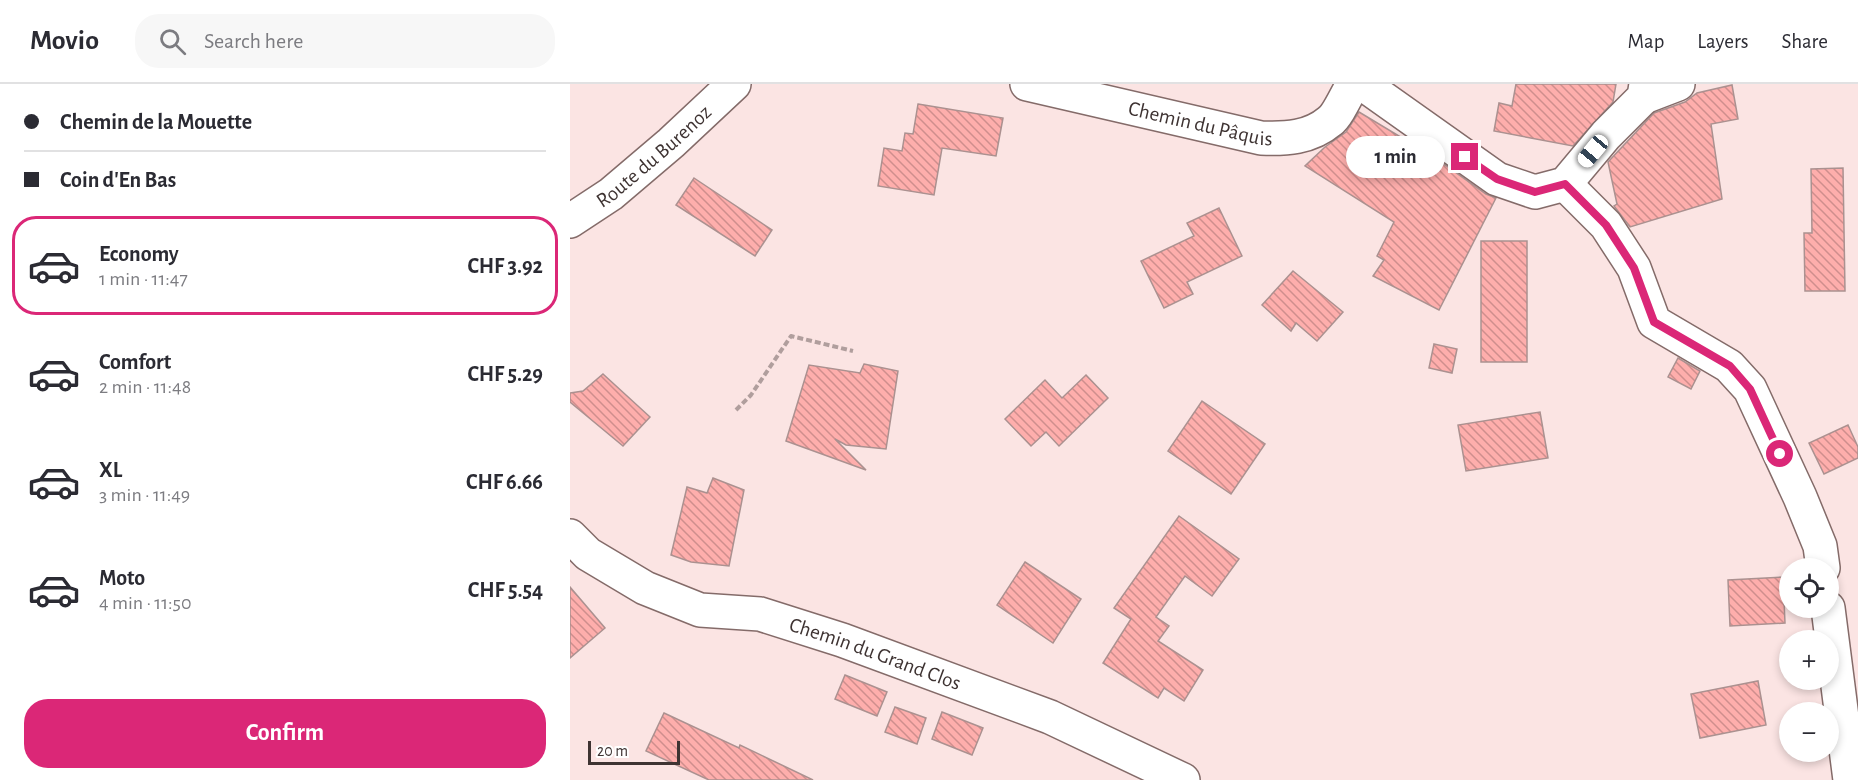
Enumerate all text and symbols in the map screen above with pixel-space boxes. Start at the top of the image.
search box [135,14,555,68]
icon: search [156,25,189,58]
text: Movio [30,27,99,55]
text: Search here [204,30,303,52]
text: Map [1628,31,1664,52]
text: Layers [1697,31,1748,52]
text: Share [1781,31,1828,52]
street label: Chemin du Pâquis [1126,98,1273,149]
street label: Route du Burenoz [593,101,715,212]
text: Chemin de la Mouette [60,111,252,133]
car [1575,131,1611,171]
callout: 1 min [1345,136,1444,178]
route end [1451,143,1478,170]
text: 1 min [1374,147,1417,167]
text: Coin d'En Bas [60,169,176,191]
icon: car [27,239,81,293]
text: Economy [99,243,179,265]
text: CHF 3.92 [467,255,543,277]
text: 1 min · 11:47 [99,269,188,289]
icon: car [27,347,81,401]
text: Comfort [99,351,171,373]
text: CHF 5.29 [467,363,543,385]
text: 2 min · 11:48 [99,377,191,397]
route start [1766,440,1793,467]
icon: car [27,455,81,509]
text: XL [99,459,122,481]
text: CHF 6.66 [466,471,543,493]
text: 3 min · 11:49 [99,485,190,505]
map controls [1779,558,1839,762]
button: locate [1779,558,1839,618]
icon: car [27,563,81,617]
text: Moto [99,567,145,589]
text: CHF 5.54 [468,579,543,601]
text: 4 min · 11:50 [99,593,192,613]
street label: Chemin du Grand Clos [787,614,964,694]
button: + [1779,630,1839,690]
button: Confirm [24,699,546,768]
button: − [1779,702,1839,762]
scale bar [588,738,680,766]
text: 20 m [597,743,628,759]

